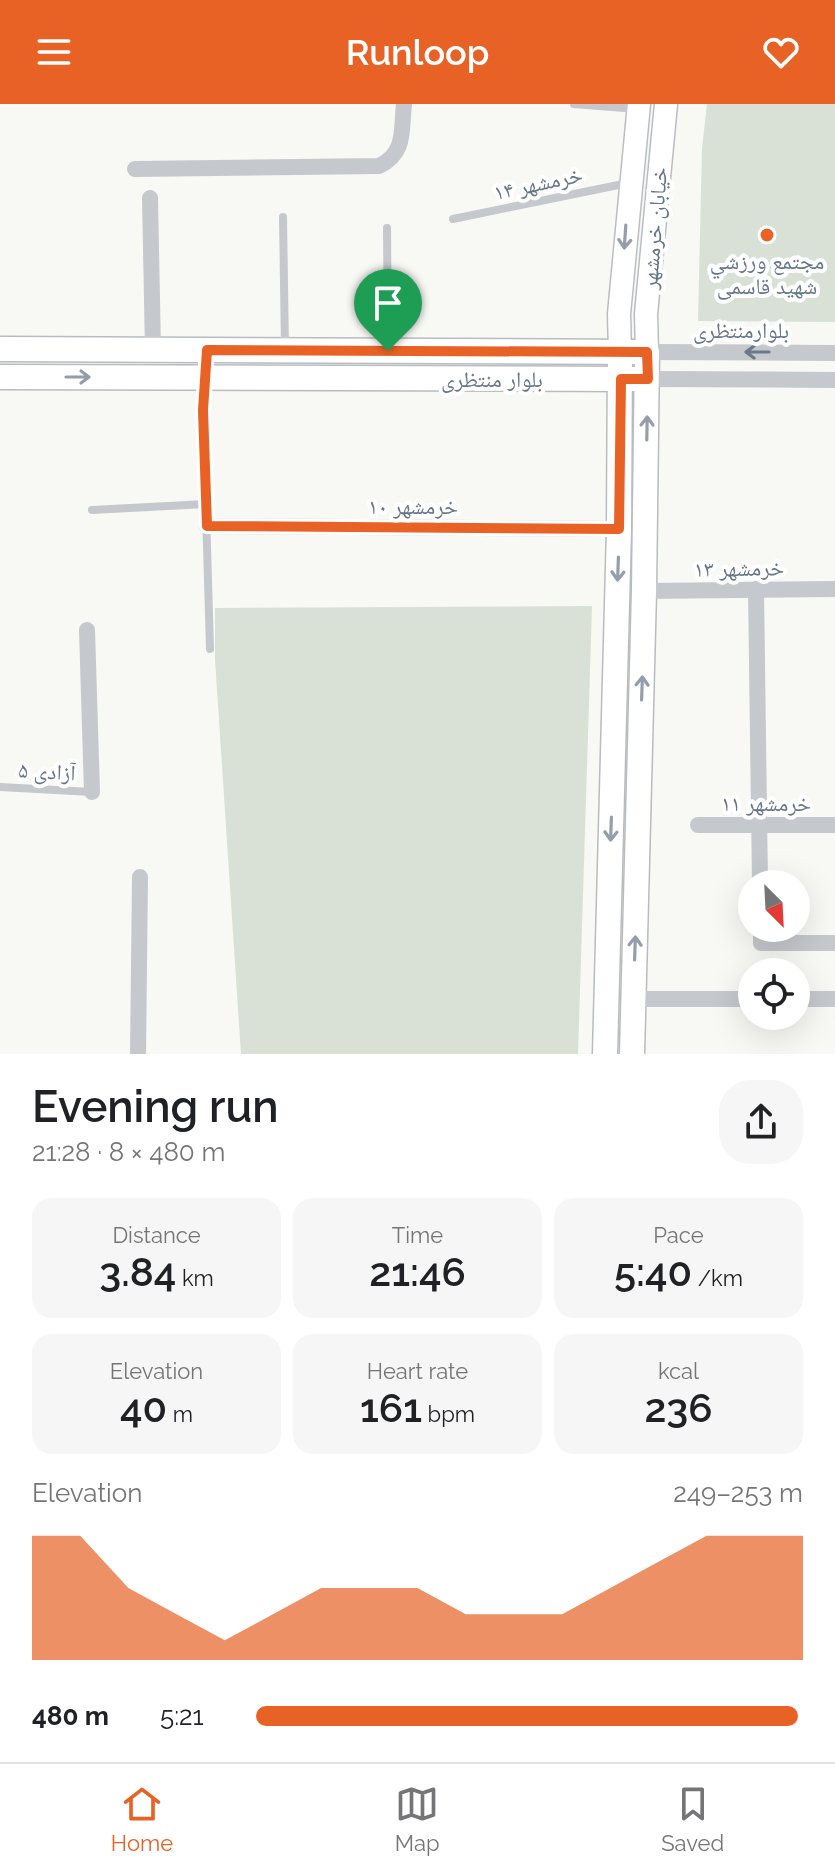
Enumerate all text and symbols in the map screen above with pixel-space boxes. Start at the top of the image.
icon: menu [32,30,76,74]
icon: heart [759,30,803,74]
text: Runloop [346,31,489,73]
street label: خرمشهر ۱۴ [491,161,585,205]
street label: خیابان خرمشهر [636,166,673,291]
one-way arrow [617,223,632,250]
marker: مجتمع ورزشي شهید قاسمی [758,226,776,244]
place label: مجتمع ورزشي شهید قاسمی [710,248,824,300]
pin [354,269,422,351]
icon: arrive [366,281,410,325]
street label: بلوارمنتظری [693,317,789,344]
one-way arrow [744,344,771,360]
street label: بلوار منتظری [441,366,543,393]
one-way arrow [64,369,91,385]
one-way arrow [639,415,655,442]
street label: خرمشهر ۱۰ [368,493,458,519]
street label: خرمشهر ۱۳ [694,554,784,582]
one-way arrow [610,555,625,582]
one-way arrow [634,675,649,702]
street label: آزادی ۵ [18,757,77,786]
street label: خرمشهر ۱۱ [721,790,811,816]
one-way arrow [603,815,618,842]
north arrow [738,870,810,942]
map controls [738,870,810,1030]
one-way arrow [627,935,642,962]
button: locate [738,958,810,1030]
button: share [719,1080,803,1164]
text: Evening run [32,1081,279,1132]
text: 21:28 · 8 × 480 m [32,1137,225,1167]
text: Distance [112,1222,201,1248]
text: Time [392,1222,443,1248]
text: Pace [653,1222,704,1248]
text: 3.84 [99,1248,176,1295]
text: 21:46 [369,1248,466,1295]
text: 5:40 [614,1248,692,1295]
text: km [176,1265,214,1291]
text: /km [692,1265,743,1291]
text: Elevation [110,1358,203,1384]
text: Heart rate [367,1358,468,1384]
text: kcal [658,1358,699,1384]
text: 40 [120,1384,167,1431]
text: 161 [360,1384,422,1431]
text: 236 [644,1384,713,1431]
text: m [167,1401,193,1427]
text: bpm [422,1401,475,1427]
text: Elevation [32,1478,142,1508]
text: 249–253 m [673,1478,803,1508]
text: 480 m [32,1701,109,1731]
text: 5:21 [160,1701,204,1731]
tab: Home [111,1782,173,1856]
tab: Map [395,1782,440,1856]
tab: Saved [661,1782,724,1856]

